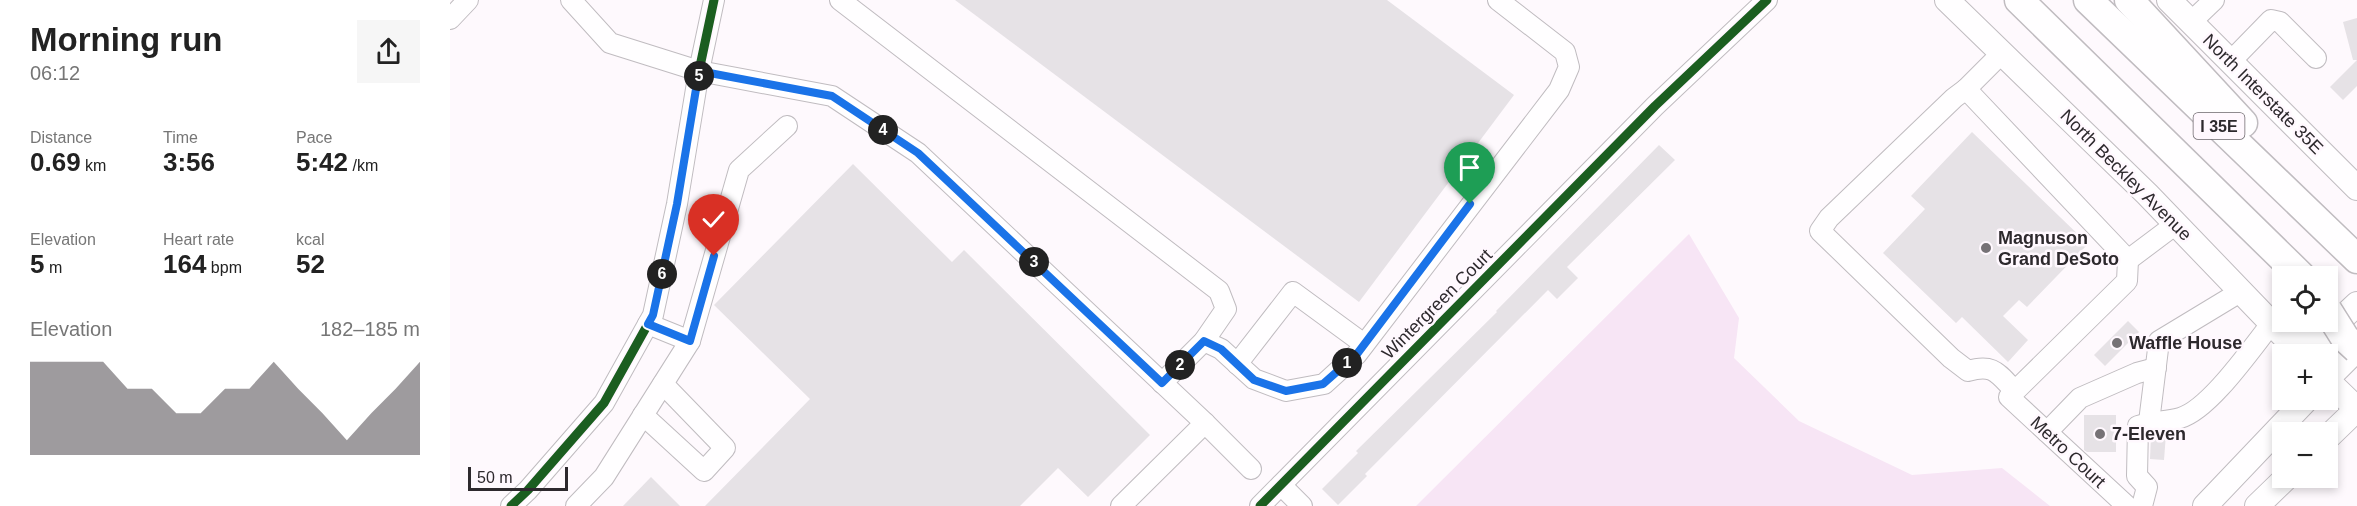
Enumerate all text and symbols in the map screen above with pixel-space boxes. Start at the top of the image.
button: share [357,20,420,83]
text: Morning run [30,21,222,58]
street label: North Interstate 35E [2199,30,2327,158]
pin: 5 [684,61,714,91]
text: 06:12 [30,62,80,84]
text: 5 [695,67,703,84]
street label: North Beckley Avenue [2056,105,2196,245]
road number: I 35E [2194,113,2244,139]
pin: 4 [868,115,898,145]
text: 4 [879,121,887,138]
text: Distance [30,129,92,146]
text: Time [163,129,198,146]
text: Pace [296,129,332,146]
pin [1444,142,1495,204]
text: 0.69 [30,147,81,177]
text: 3:56 [163,147,215,177]
text: 5:42 [296,147,348,177]
icon: arrive [1453,151,1486,184]
text: km [81,157,106,174]
text: /km [348,157,378,174]
pin [688,194,739,256]
icon: check [697,203,730,236]
place label: Magnuson Grand DeSoto [1998,228,2119,269]
text: Elevation [30,231,96,248]
text: Heart rate [163,231,234,248]
text: kcal [296,231,324,248]
marker: Magnuson Grand DeSoto [1979,241,1993,255]
street label: Wintergreen Court [1378,245,1496,363]
pin: 3 [1019,247,1049,277]
text: 5 [30,249,44,279]
text: 164 [163,249,206,279]
text: 52 [296,249,325,279]
text: 3 [1030,253,1038,270]
text: m [44,259,62,276]
text: bpm [206,259,242,276]
pin: 6 [647,259,677,289]
text: 6 [658,265,666,282]
map controls [2272,266,2338,488]
button: locate [2272,266,2338,332]
text: Elevation [30,318,112,340]
text: 182–185 m [320,318,420,340]
place label: Waffle House [2129,333,2242,353]
marker: Waffle House [2110,336,2124,350]
button: + [2272,344,2338,410]
pin: 1 [1332,348,1362,378]
pin: 2 [1165,350,1195,380]
text: 1 [1343,354,1351,371]
text: 2 [1176,356,1184,373]
street label: Metro Court [2026,412,2110,492]
button: − [2272,422,2338,488]
place label: 7-Eleven [2112,424,2186,444]
marker: 7-Eleven [2093,427,2107,441]
scale bar [468,464,568,492]
text: 50 m [477,469,513,486]

